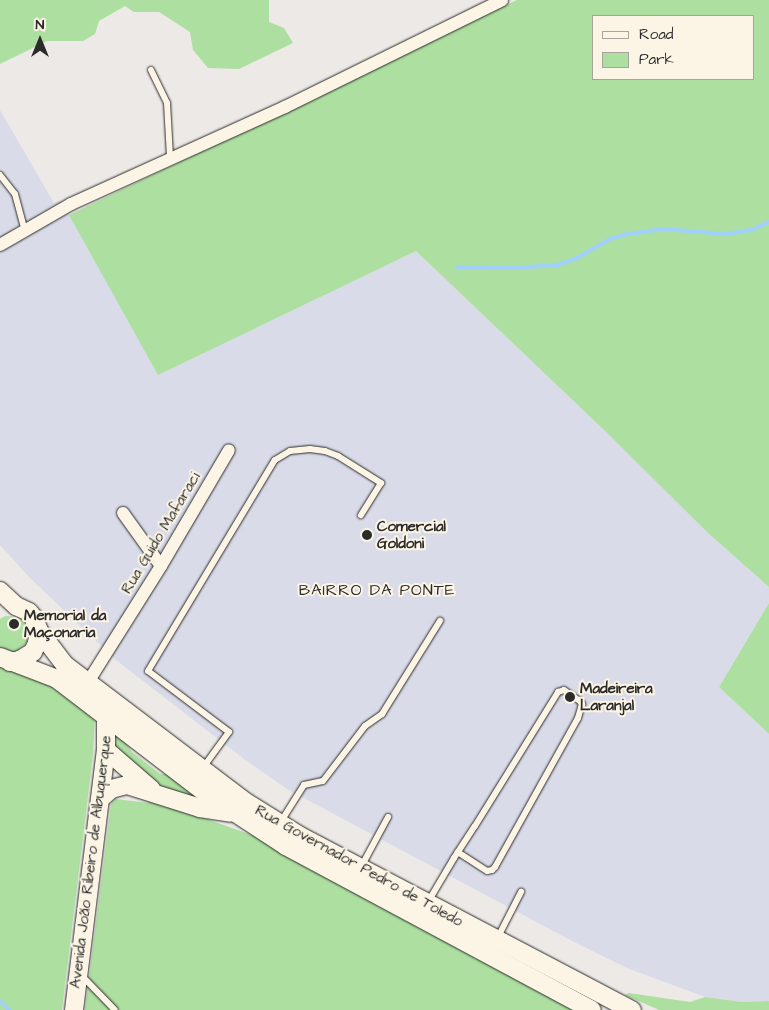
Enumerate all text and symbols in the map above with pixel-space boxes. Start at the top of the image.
north arrow [15,15,65,65]
text: N [36,15,44,35]
legend [592,15,754,80]
text: Road [639,24,673,45]
text: Park [639,49,674,70]
street label: Rua Guido Mafaraci [118,469,204,597]
place label: Comercial Goldoni [377,517,446,552]
marker: Comercial Goldoni [361,529,373,541]
district label: BAIRRO DA PONTE [297,580,457,600]
place label: Memorial da Maçonaria [24,606,106,641]
marker: Memorial da Maçonaria [8,618,20,630]
place label: Madeireira Laranjal [580,679,653,714]
marker: Madeireira Laranjal [564,691,576,703]
street label: Avenida João Ribeiro de Albuquerque [67,735,115,989]
street label: Rua Governador Pedro de Toledo [252,801,466,931]

